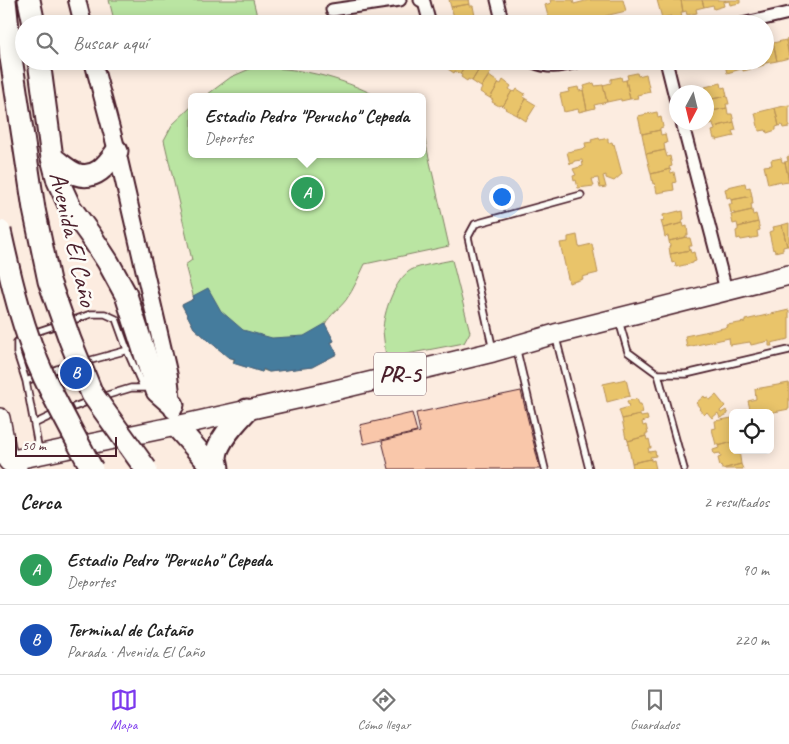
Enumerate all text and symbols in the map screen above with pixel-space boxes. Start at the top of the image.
search box [15,15,774,70]
icon: search [33,29,61,57]
text: Buscar aquí [73,31,147,55]
north arrow [669,85,714,130]
popup [188,93,426,158]
text: Estadio Pedro "Perucho" Cepeda [205,104,409,128]
text: Deportes [205,128,253,148]
street label: Avenida El Caño [42,169,104,311]
pin: A [291,174,323,212]
your location [489,184,515,210]
road number: PR-5 [374,352,426,396]
pin: B [60,354,92,392]
map controls [729,409,774,454]
button: locate [729,409,774,454]
scale bar [15,434,118,457]
text: 50 m [22,437,46,454]
text: Cerca [20,489,61,515]
text: 2 resultados [704,492,769,512]
text: Estadio Pedro "Perucho" Cepeda [67,548,272,572]
text: A [32,560,40,580]
text: 90 m [742,560,769,580]
text: Deportes [67,572,115,592]
text: Terminal de Cataño [67,618,192,642]
text: B [32,630,40,650]
text: 220 m [735,630,769,650]
text: Parada · Avenida El Caño [67,642,204,662]
tab: Mapa [110,686,138,733]
tab: Cómo llegar [357,686,410,733]
tab: Guardados [630,686,679,733]

